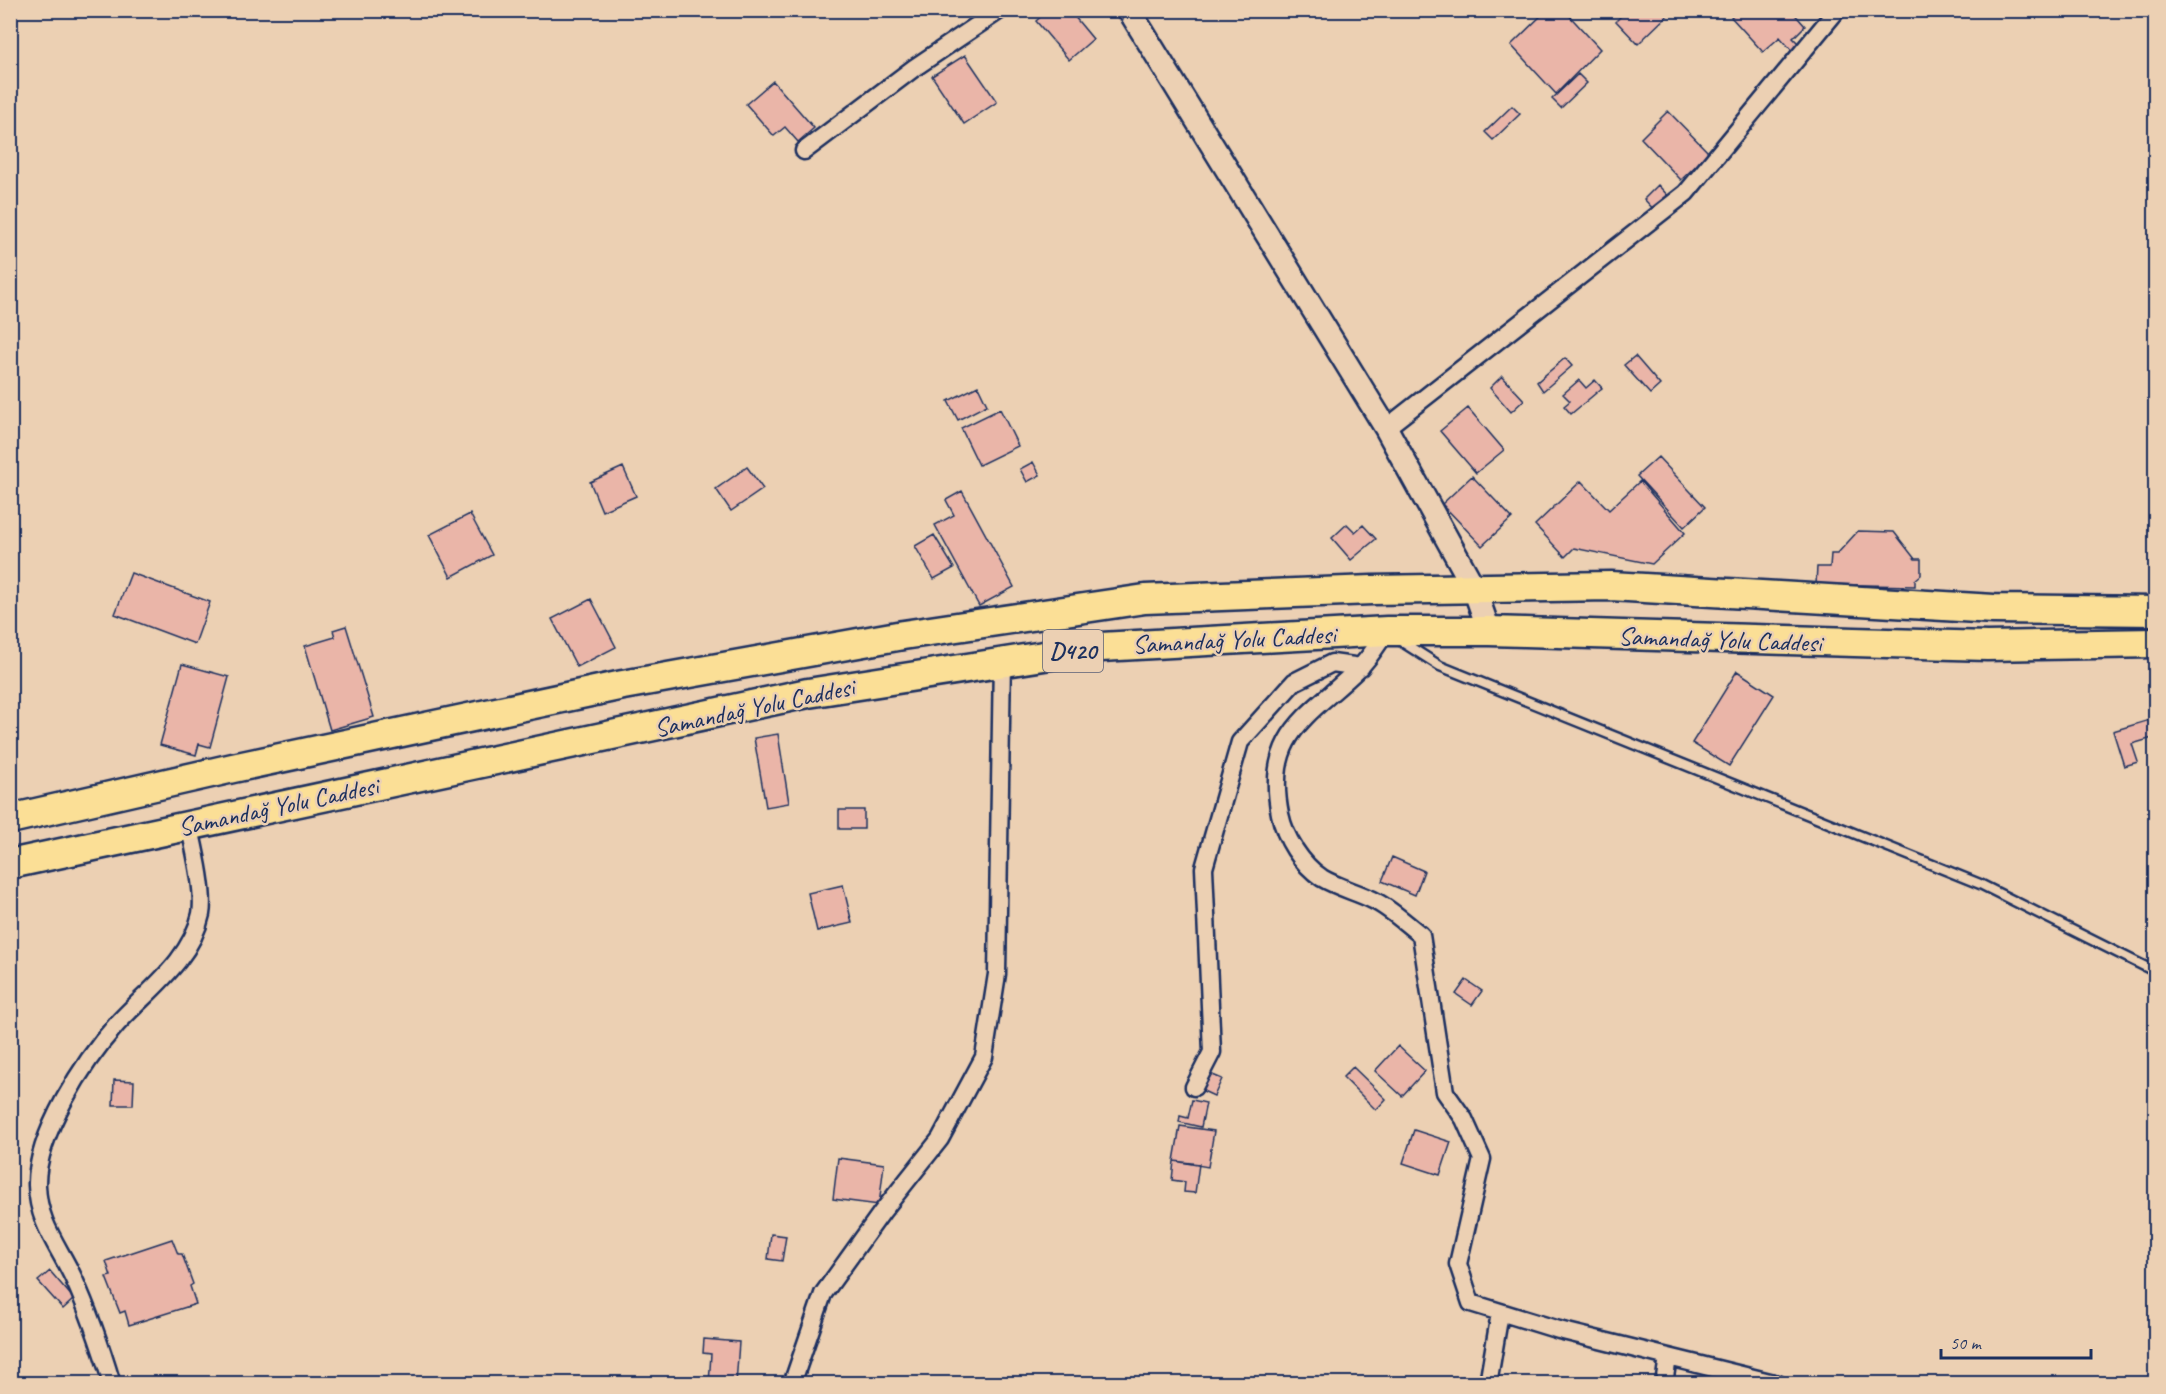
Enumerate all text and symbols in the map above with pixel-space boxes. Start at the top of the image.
street label: Samandağ Yolu Caddesi [1131,618,1340,661]
street label: Samandağ Yolu Caddesi [1618,619,1825,660]
road number: D420 [1043,630,1103,672]
street label: Samandağ Yolu Caddesi [651,670,860,745]
street label: Samandağ Yolu Caddesi [175,769,384,844]
scale bar [1941,1322,2091,1360]
text: 50 m [1950,1332,1983,1354]

